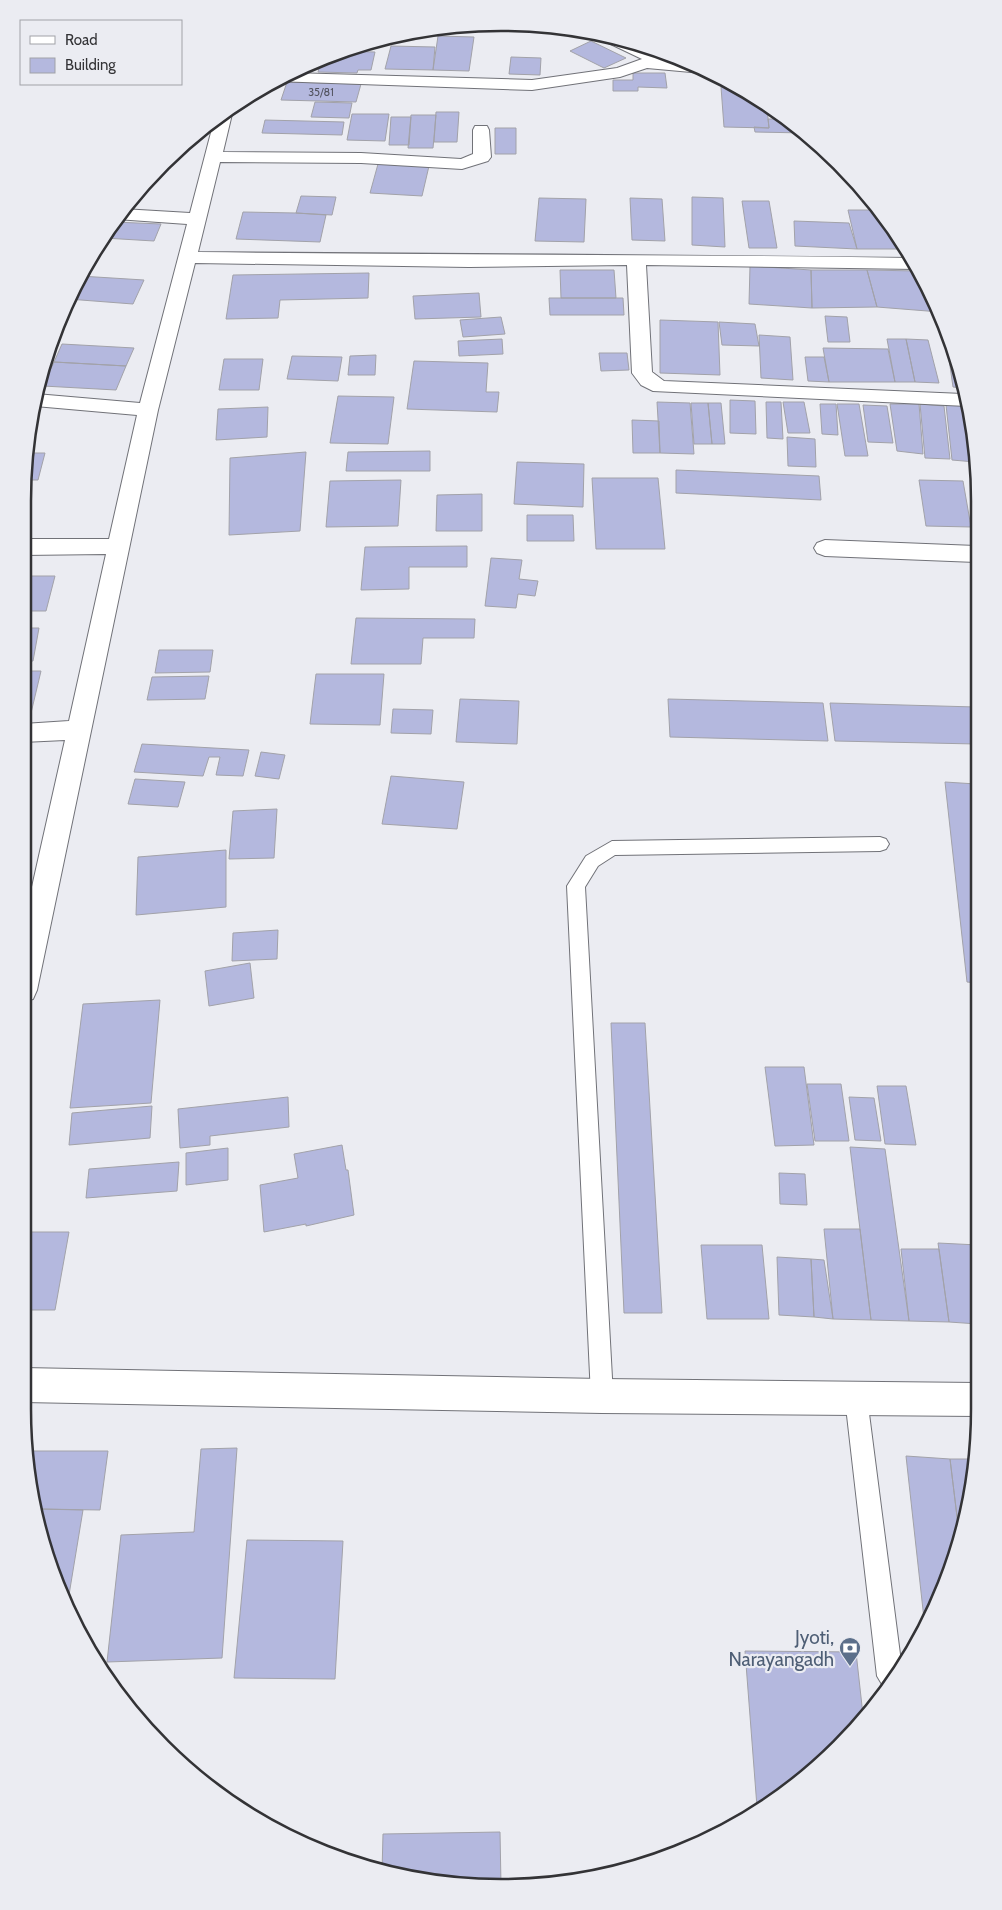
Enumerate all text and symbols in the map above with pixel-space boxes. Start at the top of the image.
legend [20,20,182,85]
text: Road [65,31,98,49]
text: Building [65,56,116,74]
house number: 35/81 [308,85,334,99]
place label: Jyoti, Narayangadh [728,1626,834,1671]
bank icon: Jyoti, Narayangadh [838,1636,862,1667]

